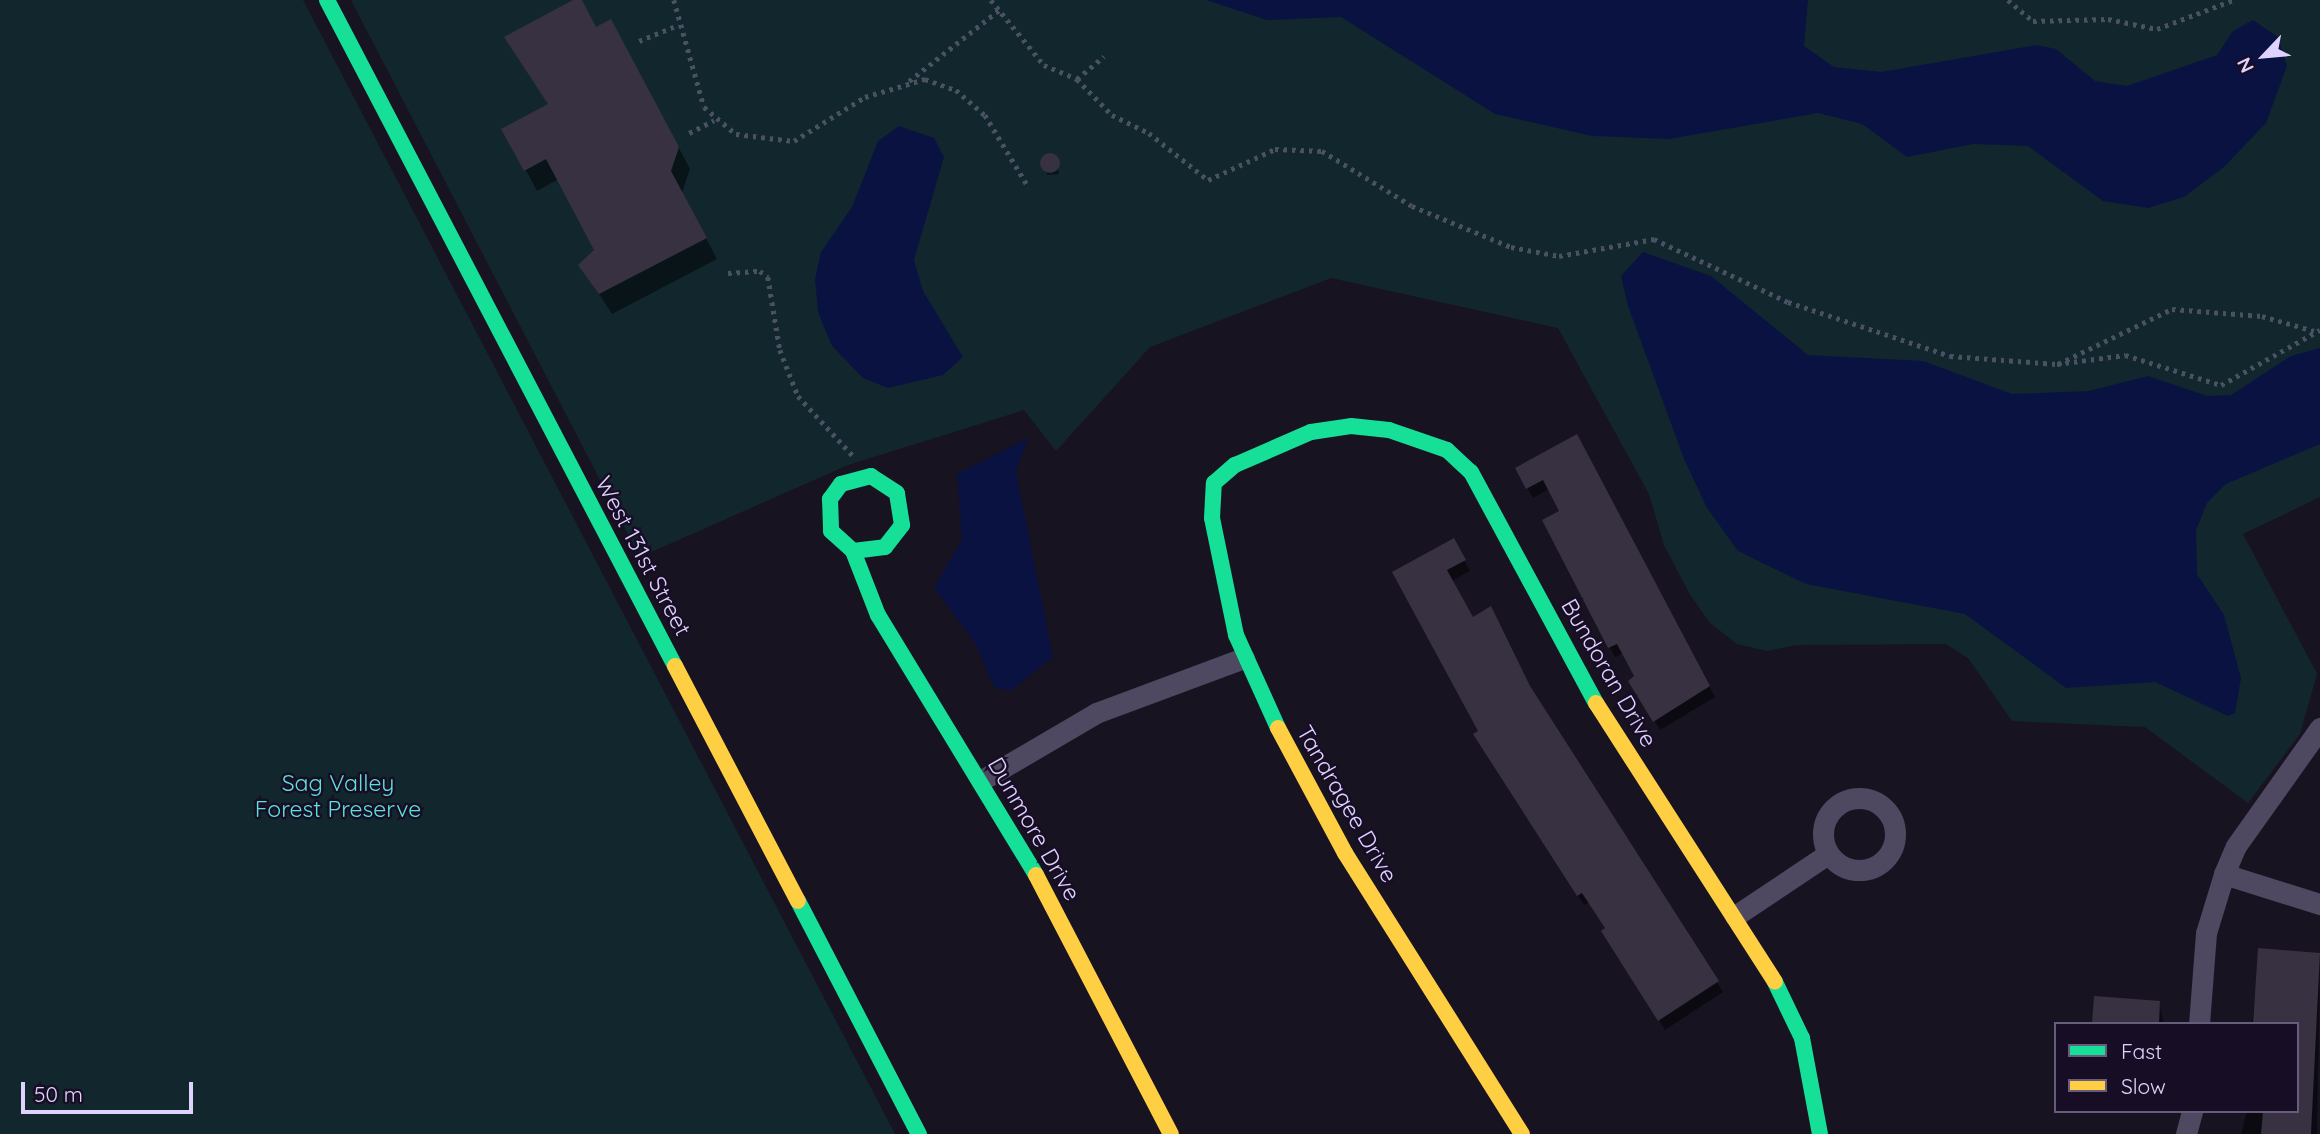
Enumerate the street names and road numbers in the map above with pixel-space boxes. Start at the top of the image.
street label: West 131st Street [589,472,697,640]
street label: Bundoran Drive [1555,594,1663,752]
street label: Tandragee Drive [1291,721,1403,887]
street label: Dunmore Drive [982,752,1086,906]

